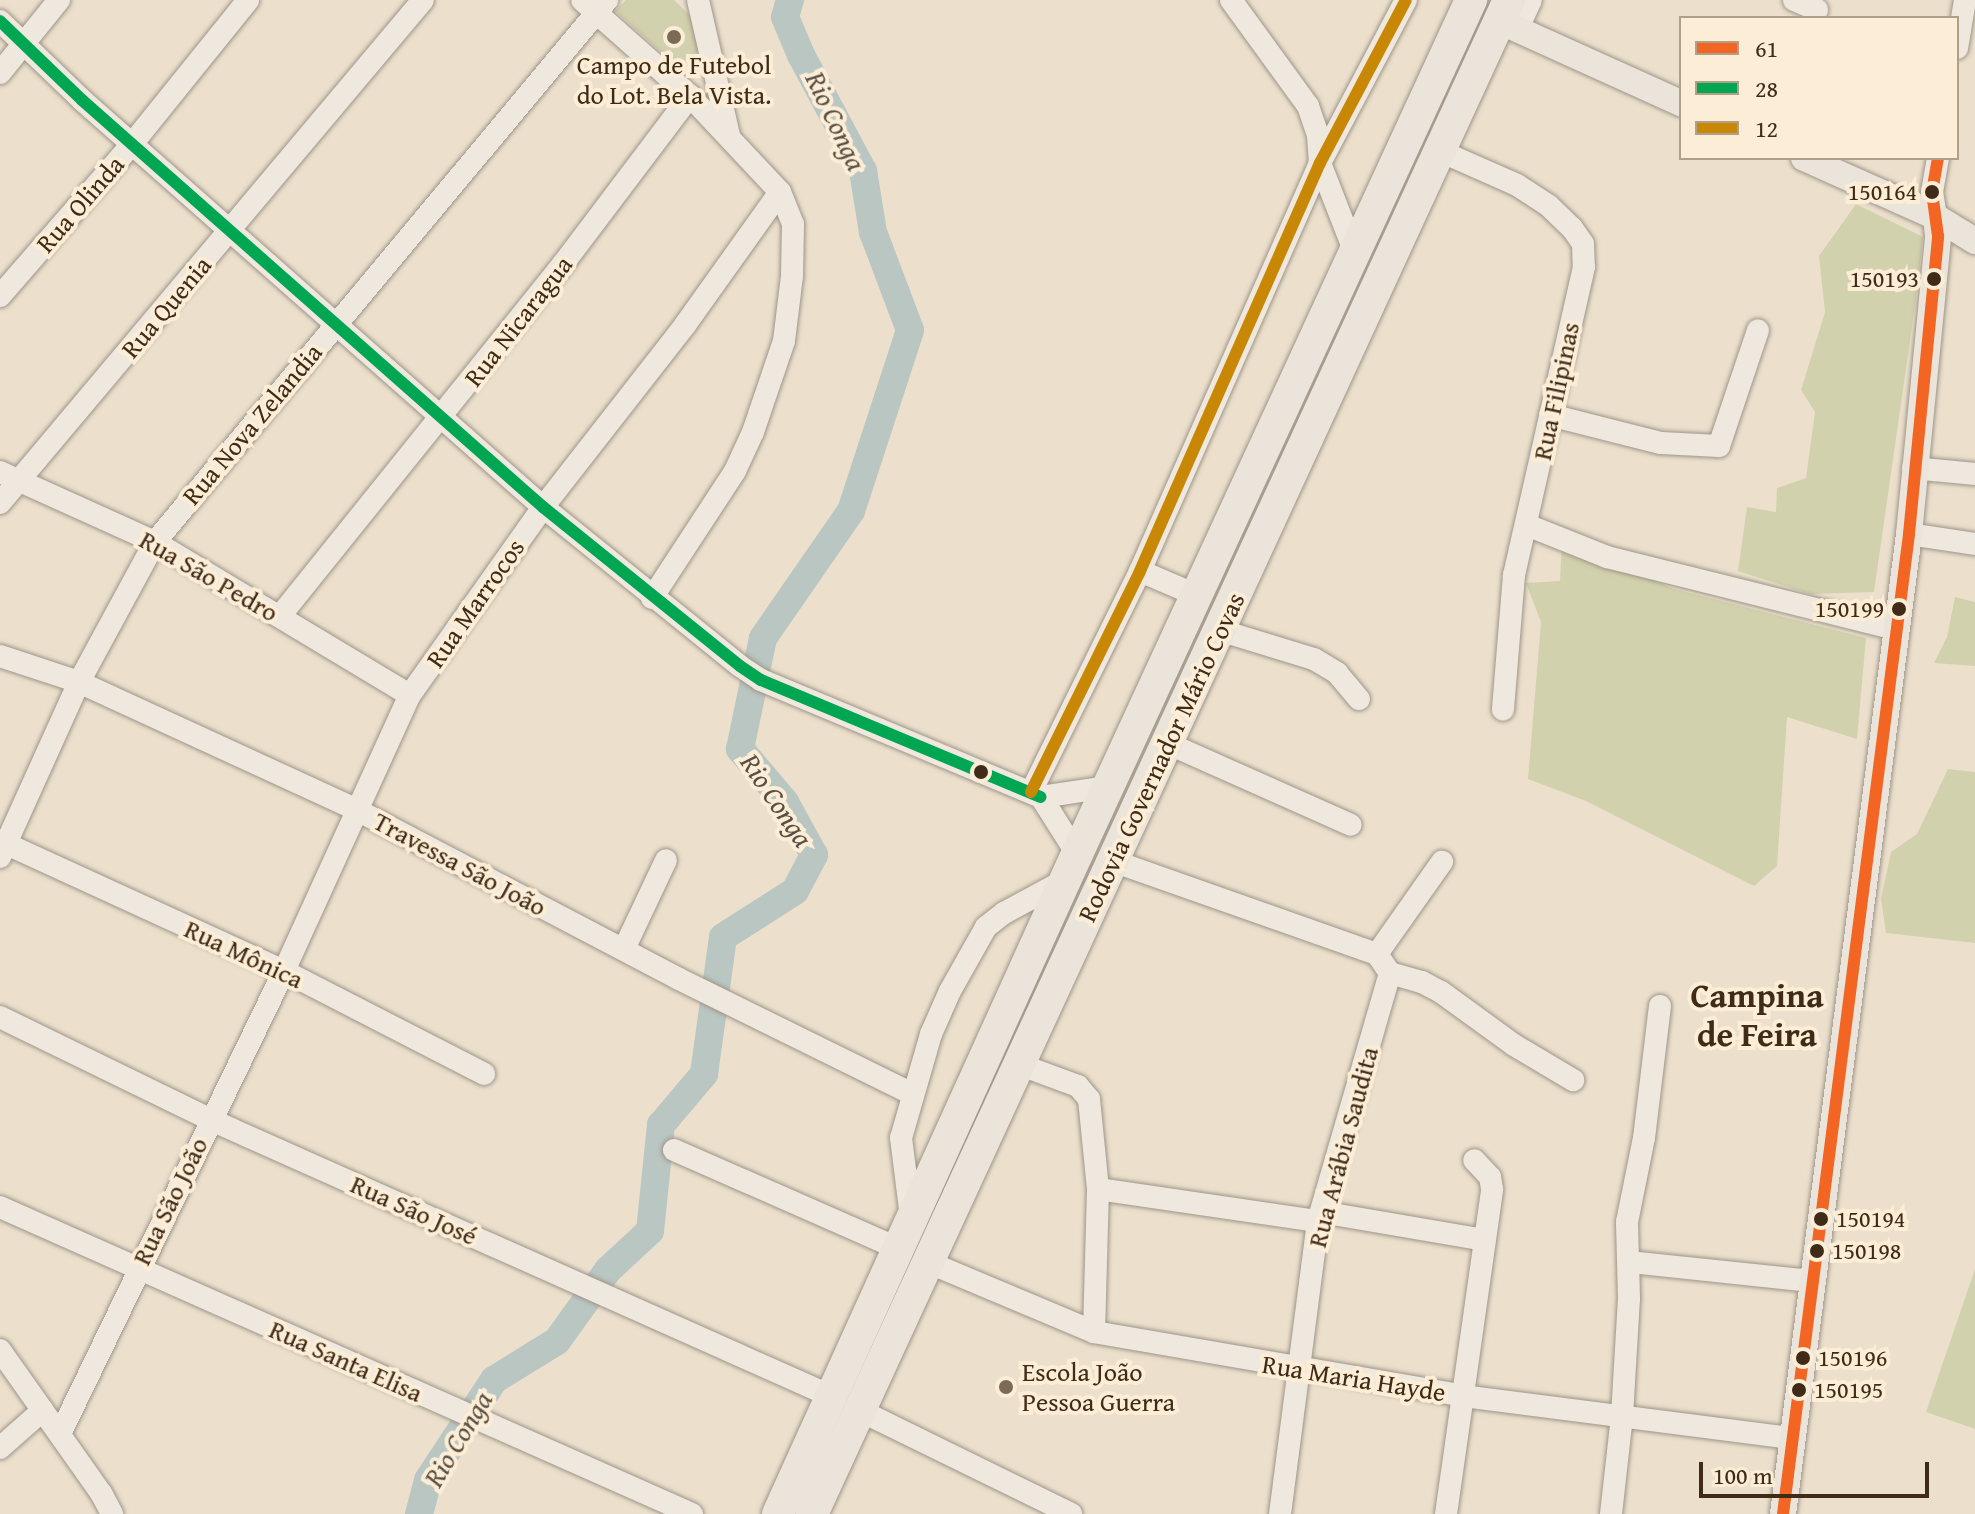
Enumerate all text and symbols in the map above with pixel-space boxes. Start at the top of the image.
legend [1679,16,1959,160]
marker: Campo de Futebol do Lot. Bela Vista. [665,28,683,46]
text: 61 [1755,31,1778,66]
place label: Campo de Futebol do Lot. Bela Vista. [577,49,771,110]
water label: Rio Conga [799,66,873,176]
text: 28 [1755,71,1778,106]
text: 12 [1755,111,1778,146]
street label: Rua Olinda [29,149,131,259]
place label: 150164 [1848,178,1917,206]
marker: 150164 [1924,184,1940,200]
street label: Rua Nicaragua [457,249,579,393]
street label: Rua Quenia [114,250,218,364]
place label: 150193 [1850,265,1919,293]
marker: 150193 [1926,271,1942,287]
street label: Rua Filipinas [1526,319,1586,463]
street label: Rua Nova Zelandia [175,337,329,511]
street label: Rua São Pedro [134,524,284,628]
street label: Rua Marrocos [419,533,531,673]
street label: Rodovia Governador Mário Covas [1071,588,1251,926]
place label: 150199 [1815,595,1884,623]
marker: 150199 [1891,601,1907,617]
water label: Rio Conga [734,747,820,853]
unlabelled marker [973,764,989,780]
street label: Travessa São João [368,805,552,923]
street label: Rua Mônica [180,913,308,995]
district label: Campina de Feira [1690,974,1824,1054]
street label: Rua Arábia Saudita [1301,1043,1385,1251]
street label: Rua São João [126,1132,214,1270]
street label: Rua São José [346,1168,482,1252]
place label: 150194 [1836,1205,1905,1233]
marker: 150194 [1813,1211,1829,1227]
place label: 150198 [1832,1237,1901,1265]
marker: 150198 [1809,1243,1825,1259]
street label: Rua Santa Elisa [265,1313,427,1409]
place label: 150196 [1818,1344,1887,1372]
street label: Rua Maria Hayde [1260,1348,1448,1408]
marker: 150196 [1795,1350,1811,1366]
place label: Escola João Pessoa Guerra [1022,1356,1175,1418]
place label: 150195 [1814,1376,1883,1404]
marker: Escola João Pessoa Guerra [997,1378,1015,1396]
marker: 150195 [1791,1382,1807,1398]
water label: Rio Conga [416,1385,500,1493]
scale bar [1703,1446,1933,1496]
text: 100 m [1713,1458,1773,1493]

